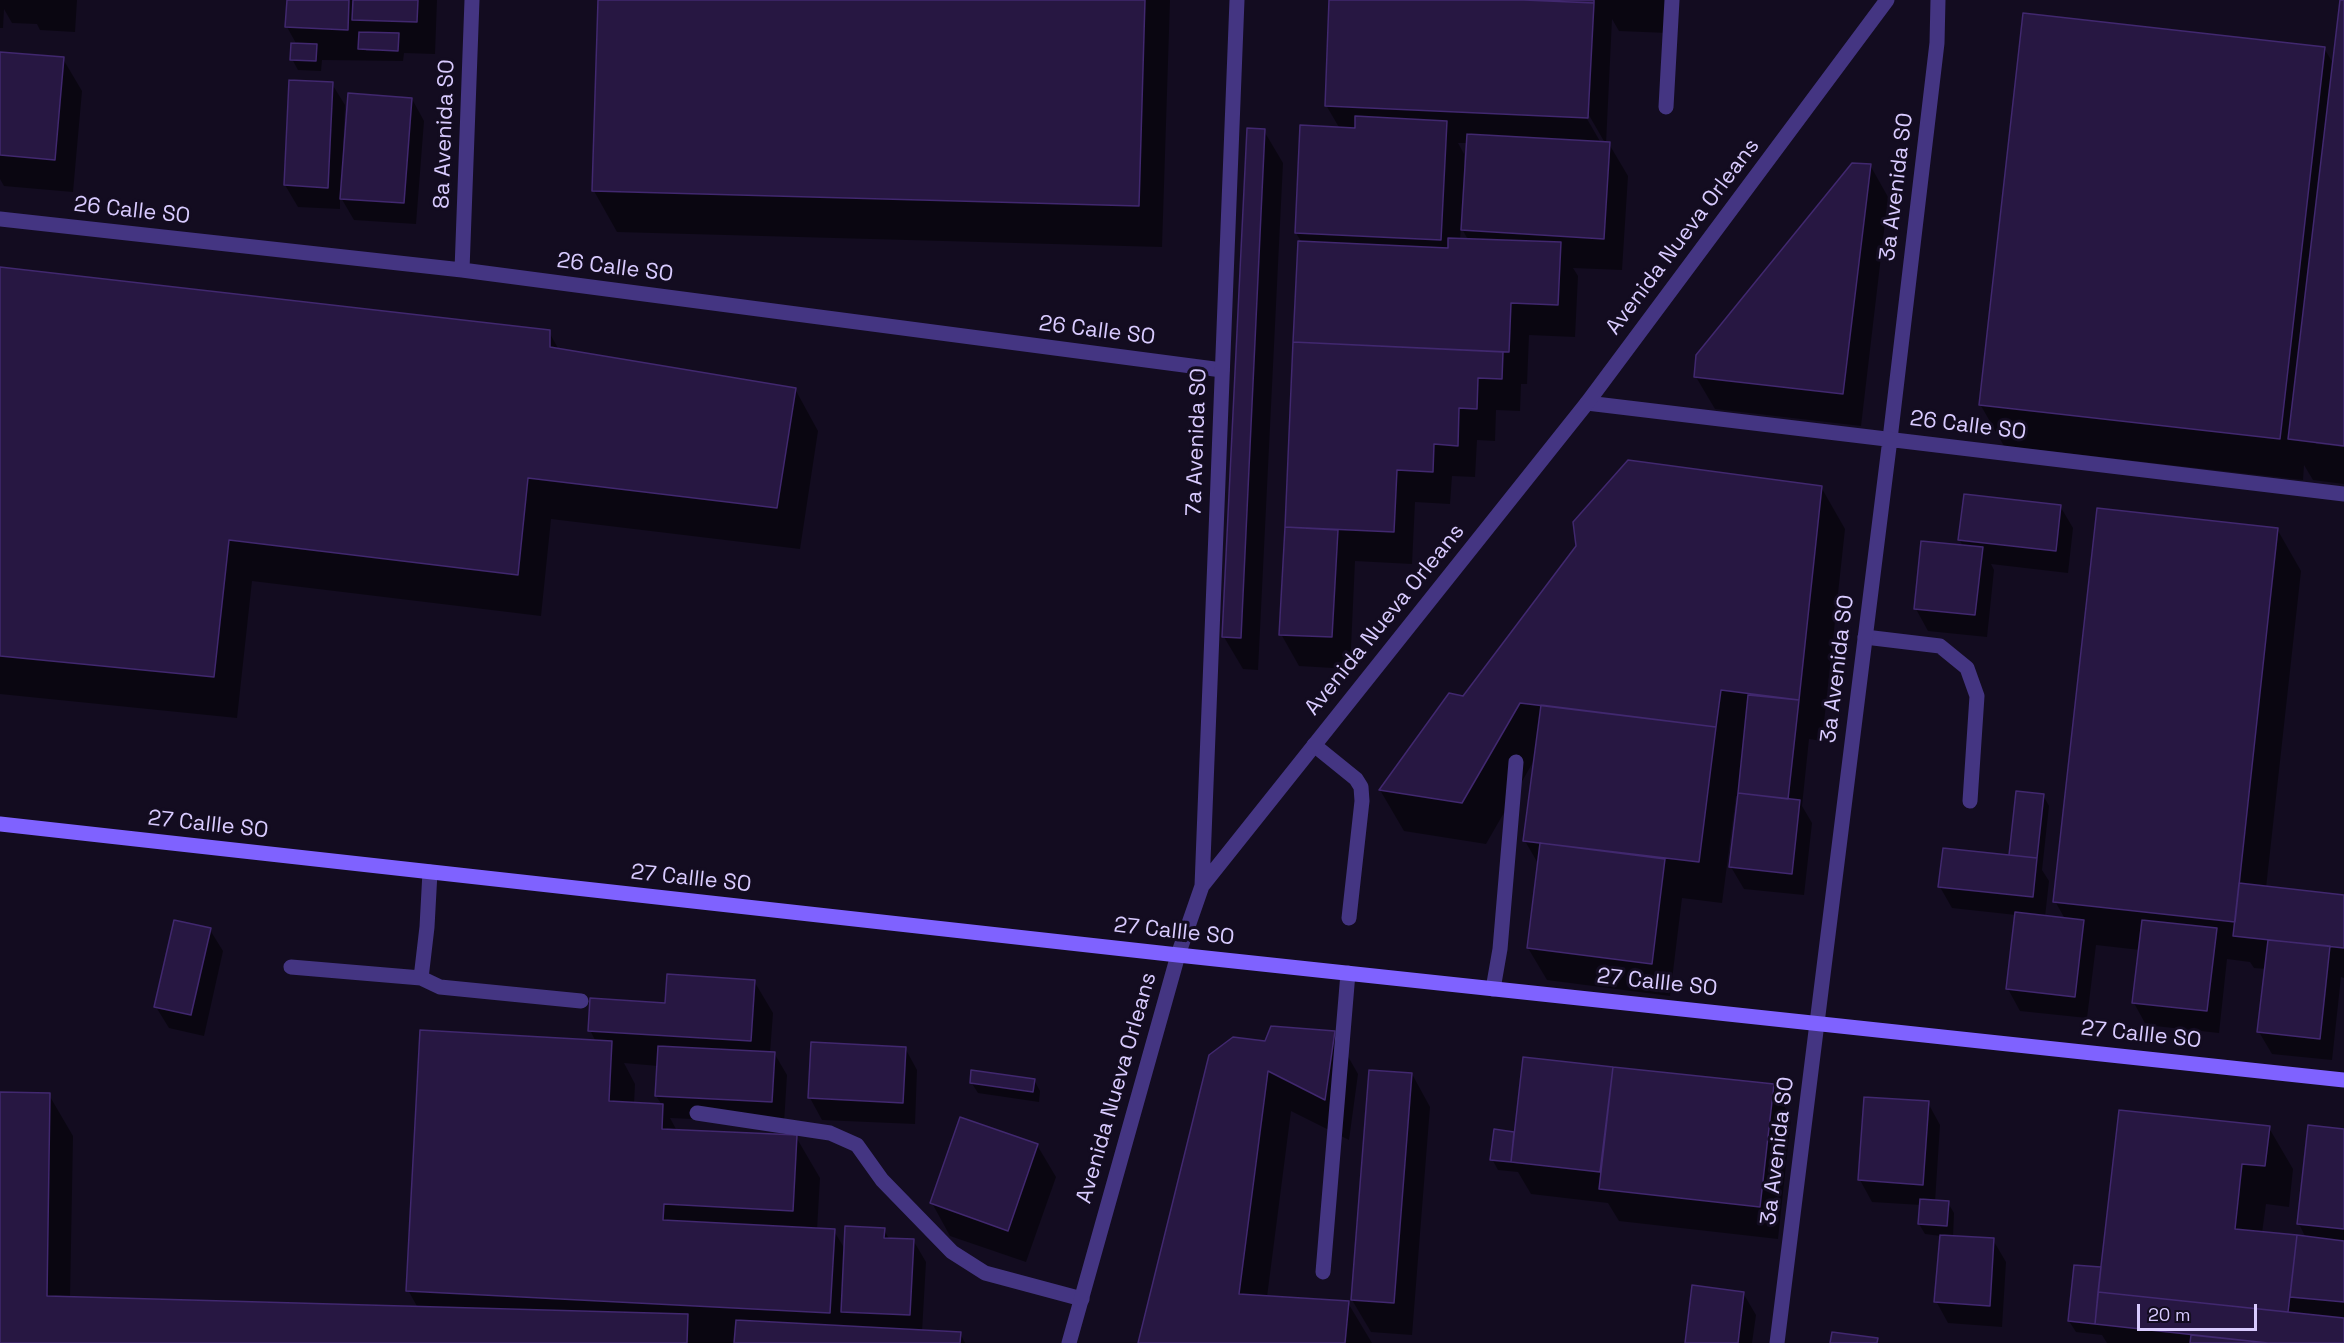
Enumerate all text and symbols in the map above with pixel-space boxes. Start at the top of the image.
street label: 8a Avenida SO [429,59,461,209]
street label: 3a Avenida SO [1875,111,1919,263]
street label: Avenida Nueva Orleans [1601,134,1765,340]
street label: 26 Calle SO [73,192,191,230]
street label: 26 Calle SO [555,248,675,288]
street label: 26 Calle SO [1037,311,1157,351]
street label: 7a Avenida SO [1181,368,1213,516]
street label: 26 Calle SO [1908,406,2028,446]
street label: Avenida Nueva Orleans [1300,519,1470,721]
street label: 3a Avenida SO [1816,593,1860,745]
street label: 27 Callle SO [146,806,270,844]
street label: 27 Callle SO [629,860,753,898]
street label: 27 Callle SO [1112,913,1236,951]
street label: 27 Callle SO [1595,964,1719,1002]
street label: Avenida Nueva Orleans [1071,970,1163,1206]
street label: 27 Callle SO [2079,1016,2203,1054]
street label: 3a Avenida SO [1756,1075,1800,1227]
scale bar [2140,1292,2260,1330]
text: 20 m [2148,1303,2191,1326]

